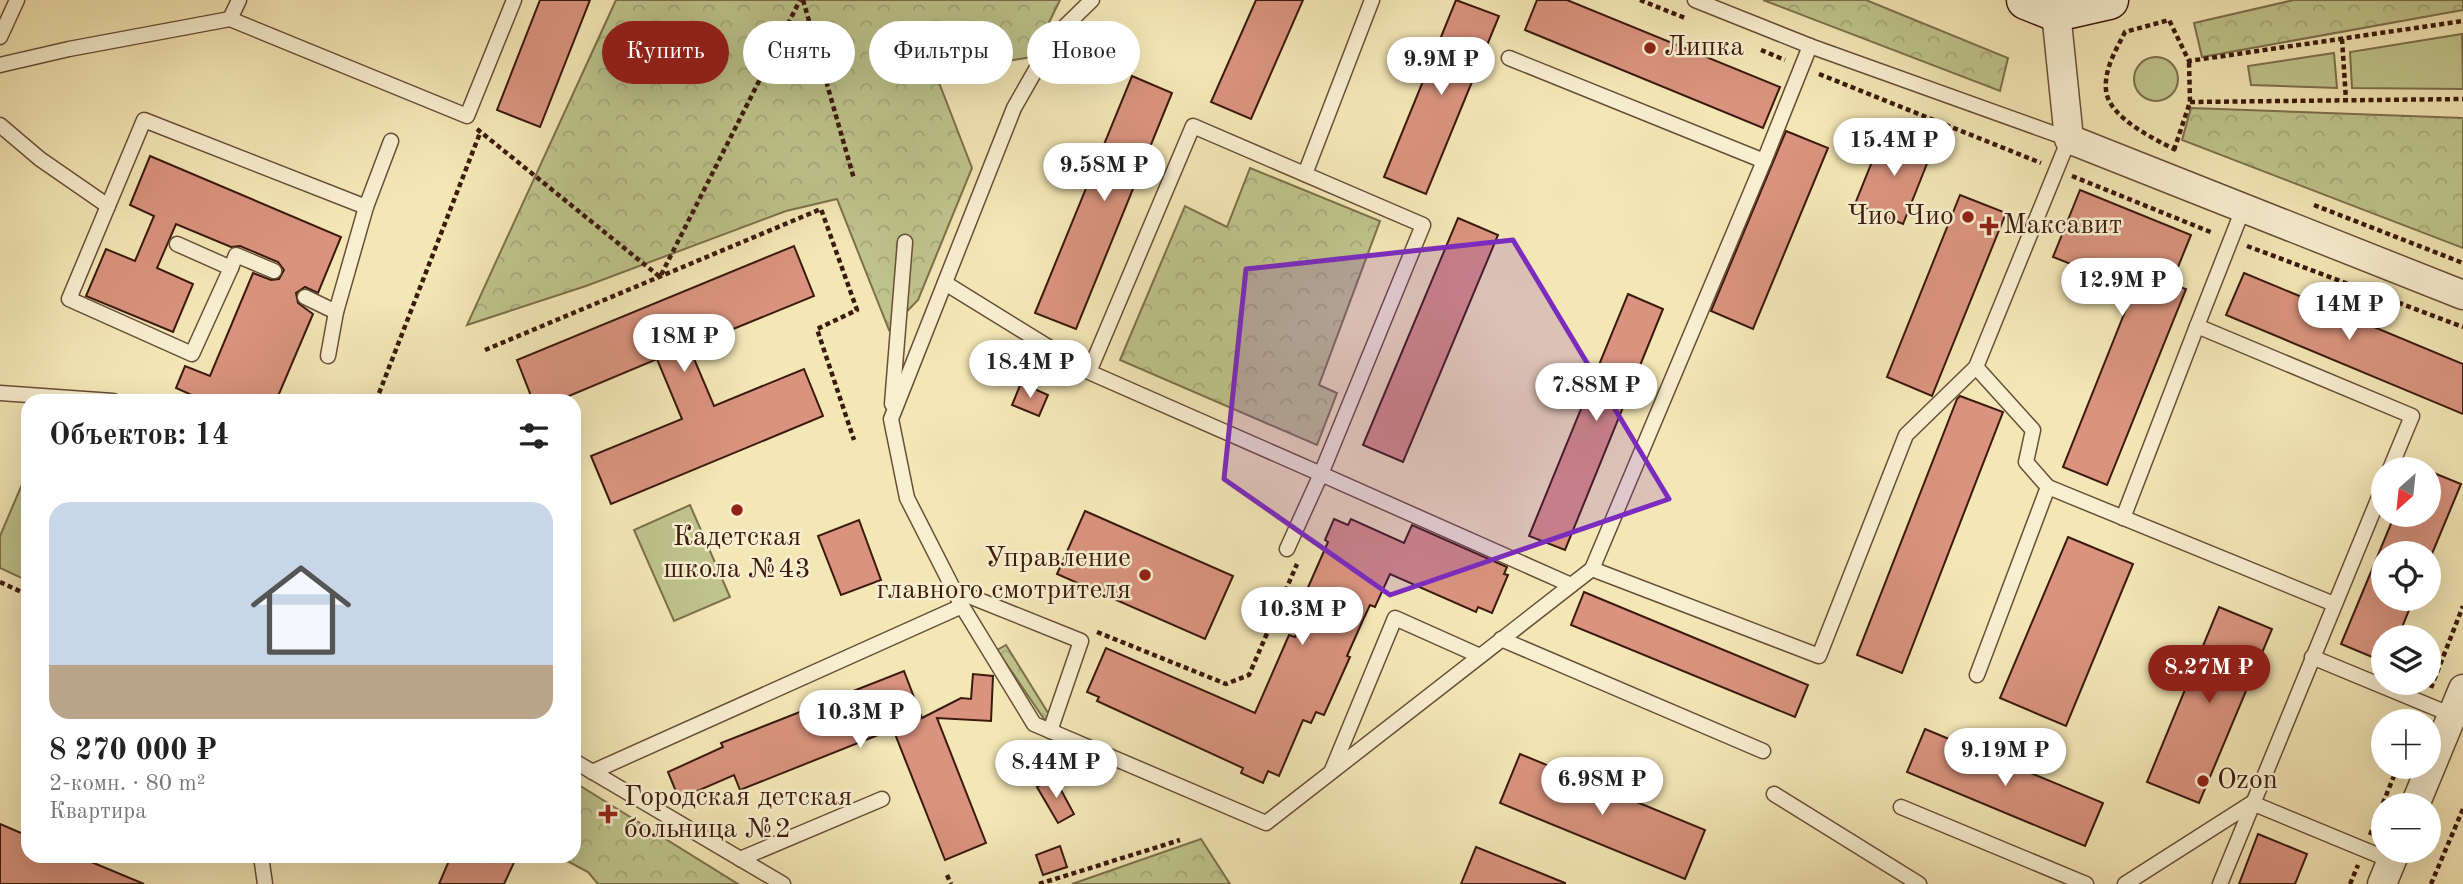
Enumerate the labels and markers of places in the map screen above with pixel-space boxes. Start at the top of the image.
place label: Липка [1664,34,1744,62]
pin: 9.9M ₽ [1384,38,1498,97]
marker: Липка [1642,40,1658,56]
pin: 15.4M ₽ [1829,118,1959,178]
pin: 9.58M ₽ [1039,144,1169,203]
place label: Чио Чио [1847,203,1954,231]
marker: Чио Чио [1960,209,1976,225]
place label: Максавит [2003,212,2122,240]
marker: Максавит [1981,218,1997,234]
pin: 12.9M ₽ [2057,258,2187,318]
pin: 14M ₽ [2300,282,2398,342]
pin: 18M ₽ [635,314,733,374]
pin: 18.4M ₽ [965,340,1095,400]
pin: 7.88M ₽ [1531,364,1661,423]
marker: Кадетская школа №43 [729,502,745,518]
place label: Кадетская школа №43 [663,524,811,584]
place label: Управление главного смотрителя [877,545,1131,605]
marker: Управление главного смотрителя [1137,567,1153,583]
pin: 10.3M ₽ [1237,588,1367,647]
pin: 8.27M ₽ [2144,646,2274,705]
pin: 10.3M ₽ [795,690,925,750]
pin: 9.19M ₽ [1940,728,2070,788]
pin: 8.44M ₽ [991,740,1121,800]
pin: 6.98M ₽ [1537,758,1667,817]
place label: Ozon [2217,767,2278,795]
marker: Ozon [2195,773,2211,789]
place label: Городская детская больница №2 [624,784,852,844]
marker: Городская детская больница №2 [598,804,618,824]

